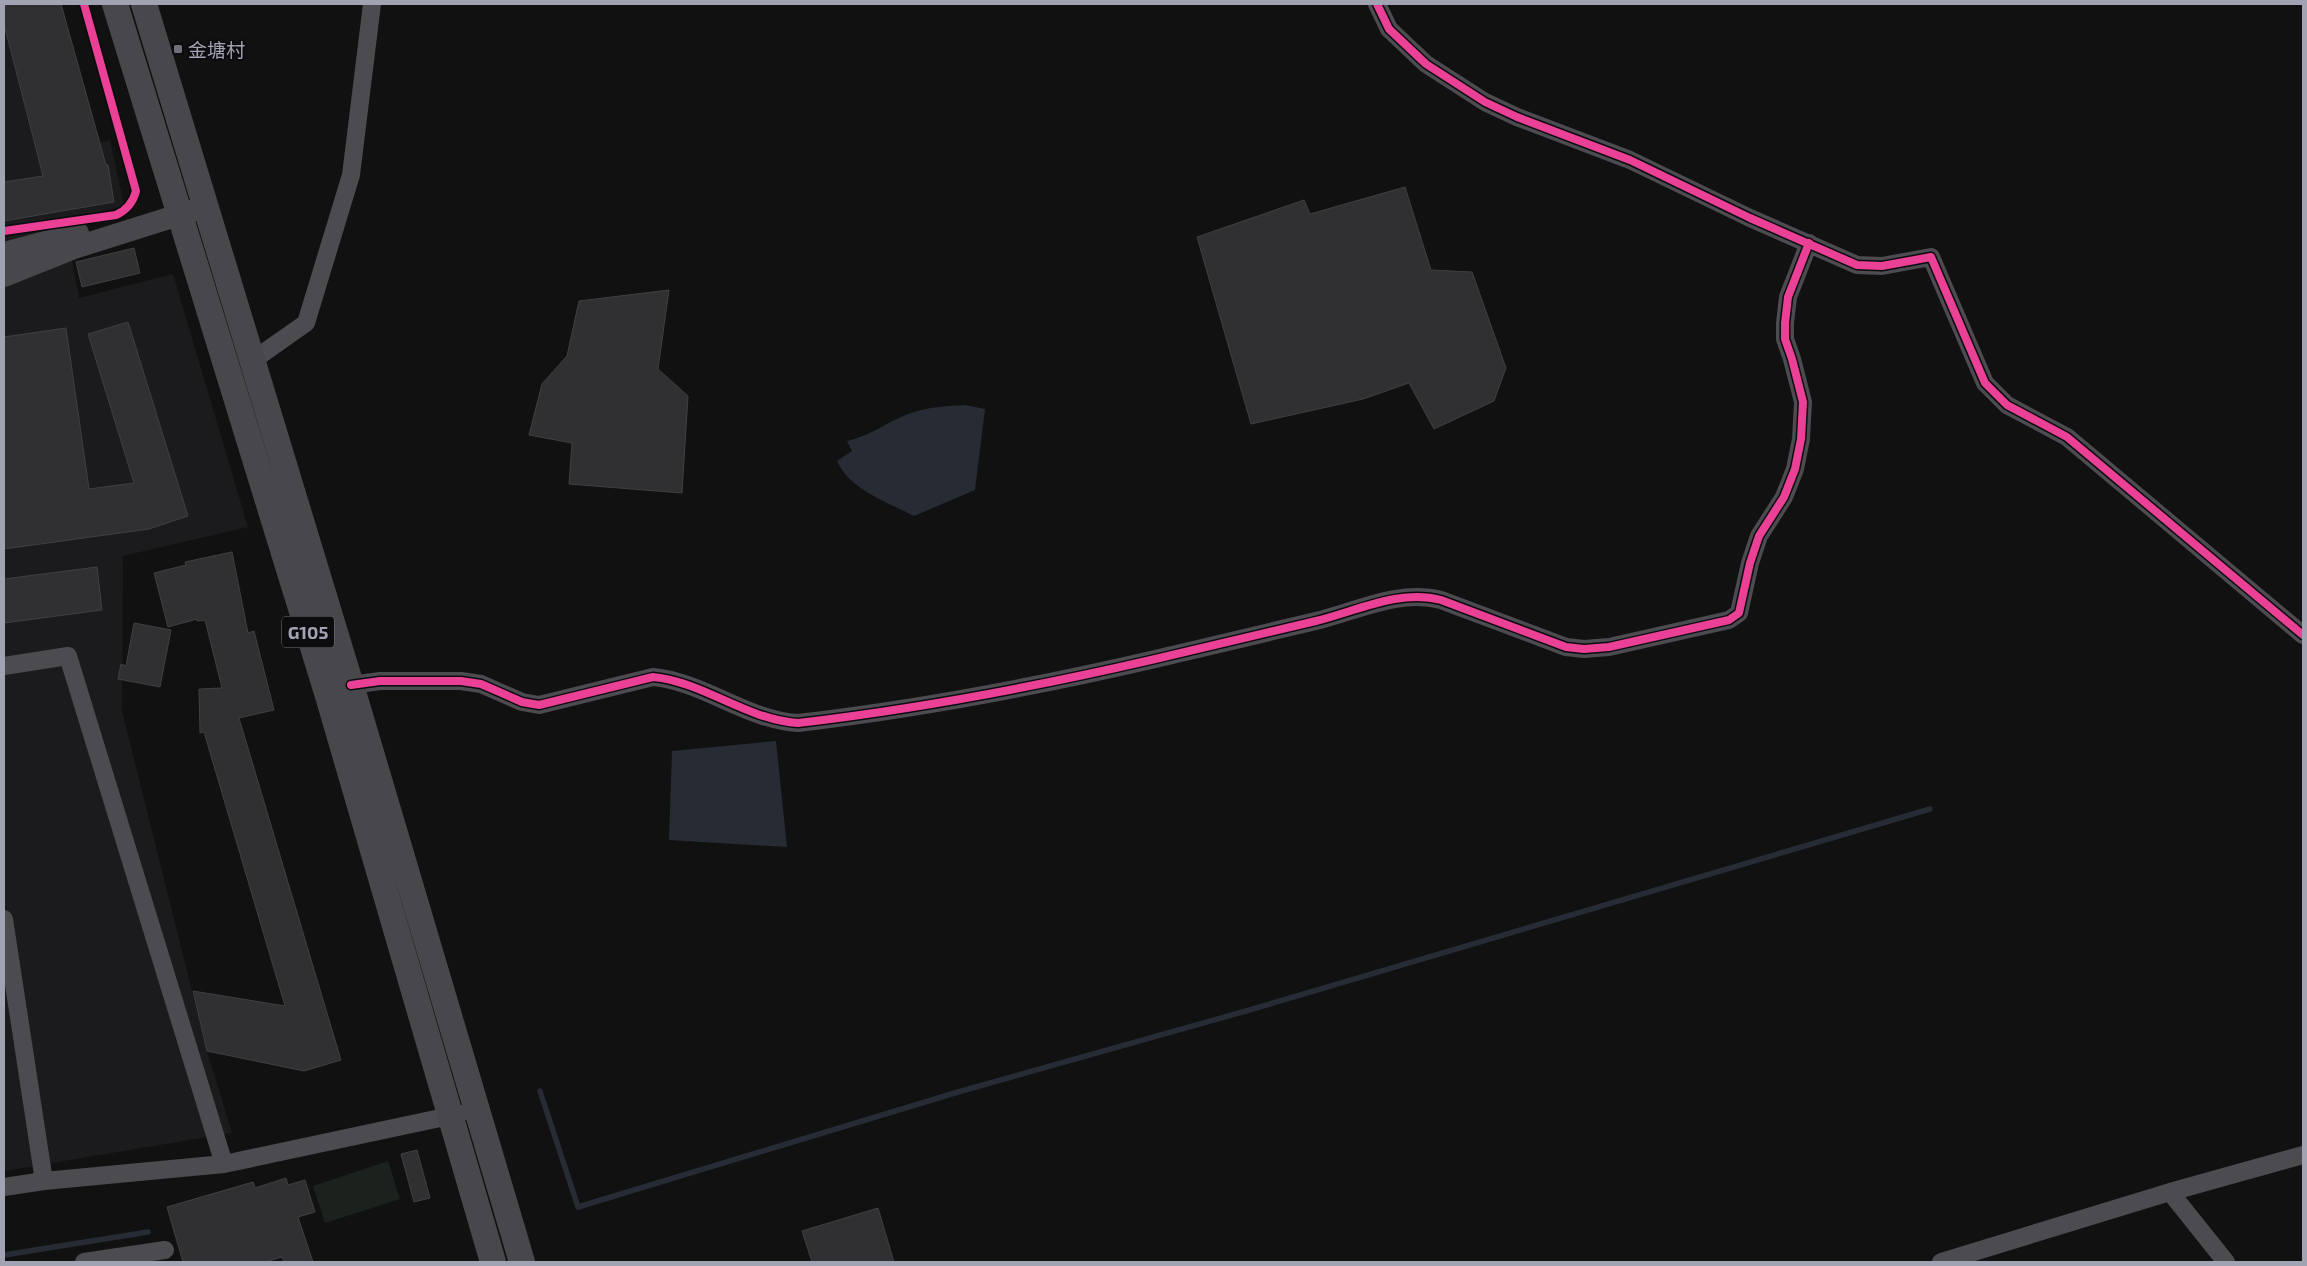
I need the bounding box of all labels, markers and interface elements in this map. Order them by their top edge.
place label: 金塘村 [188,38,245,61]
marker: 金塘村 [172,43,184,55]
road number: G105 [282,616,334,648]

